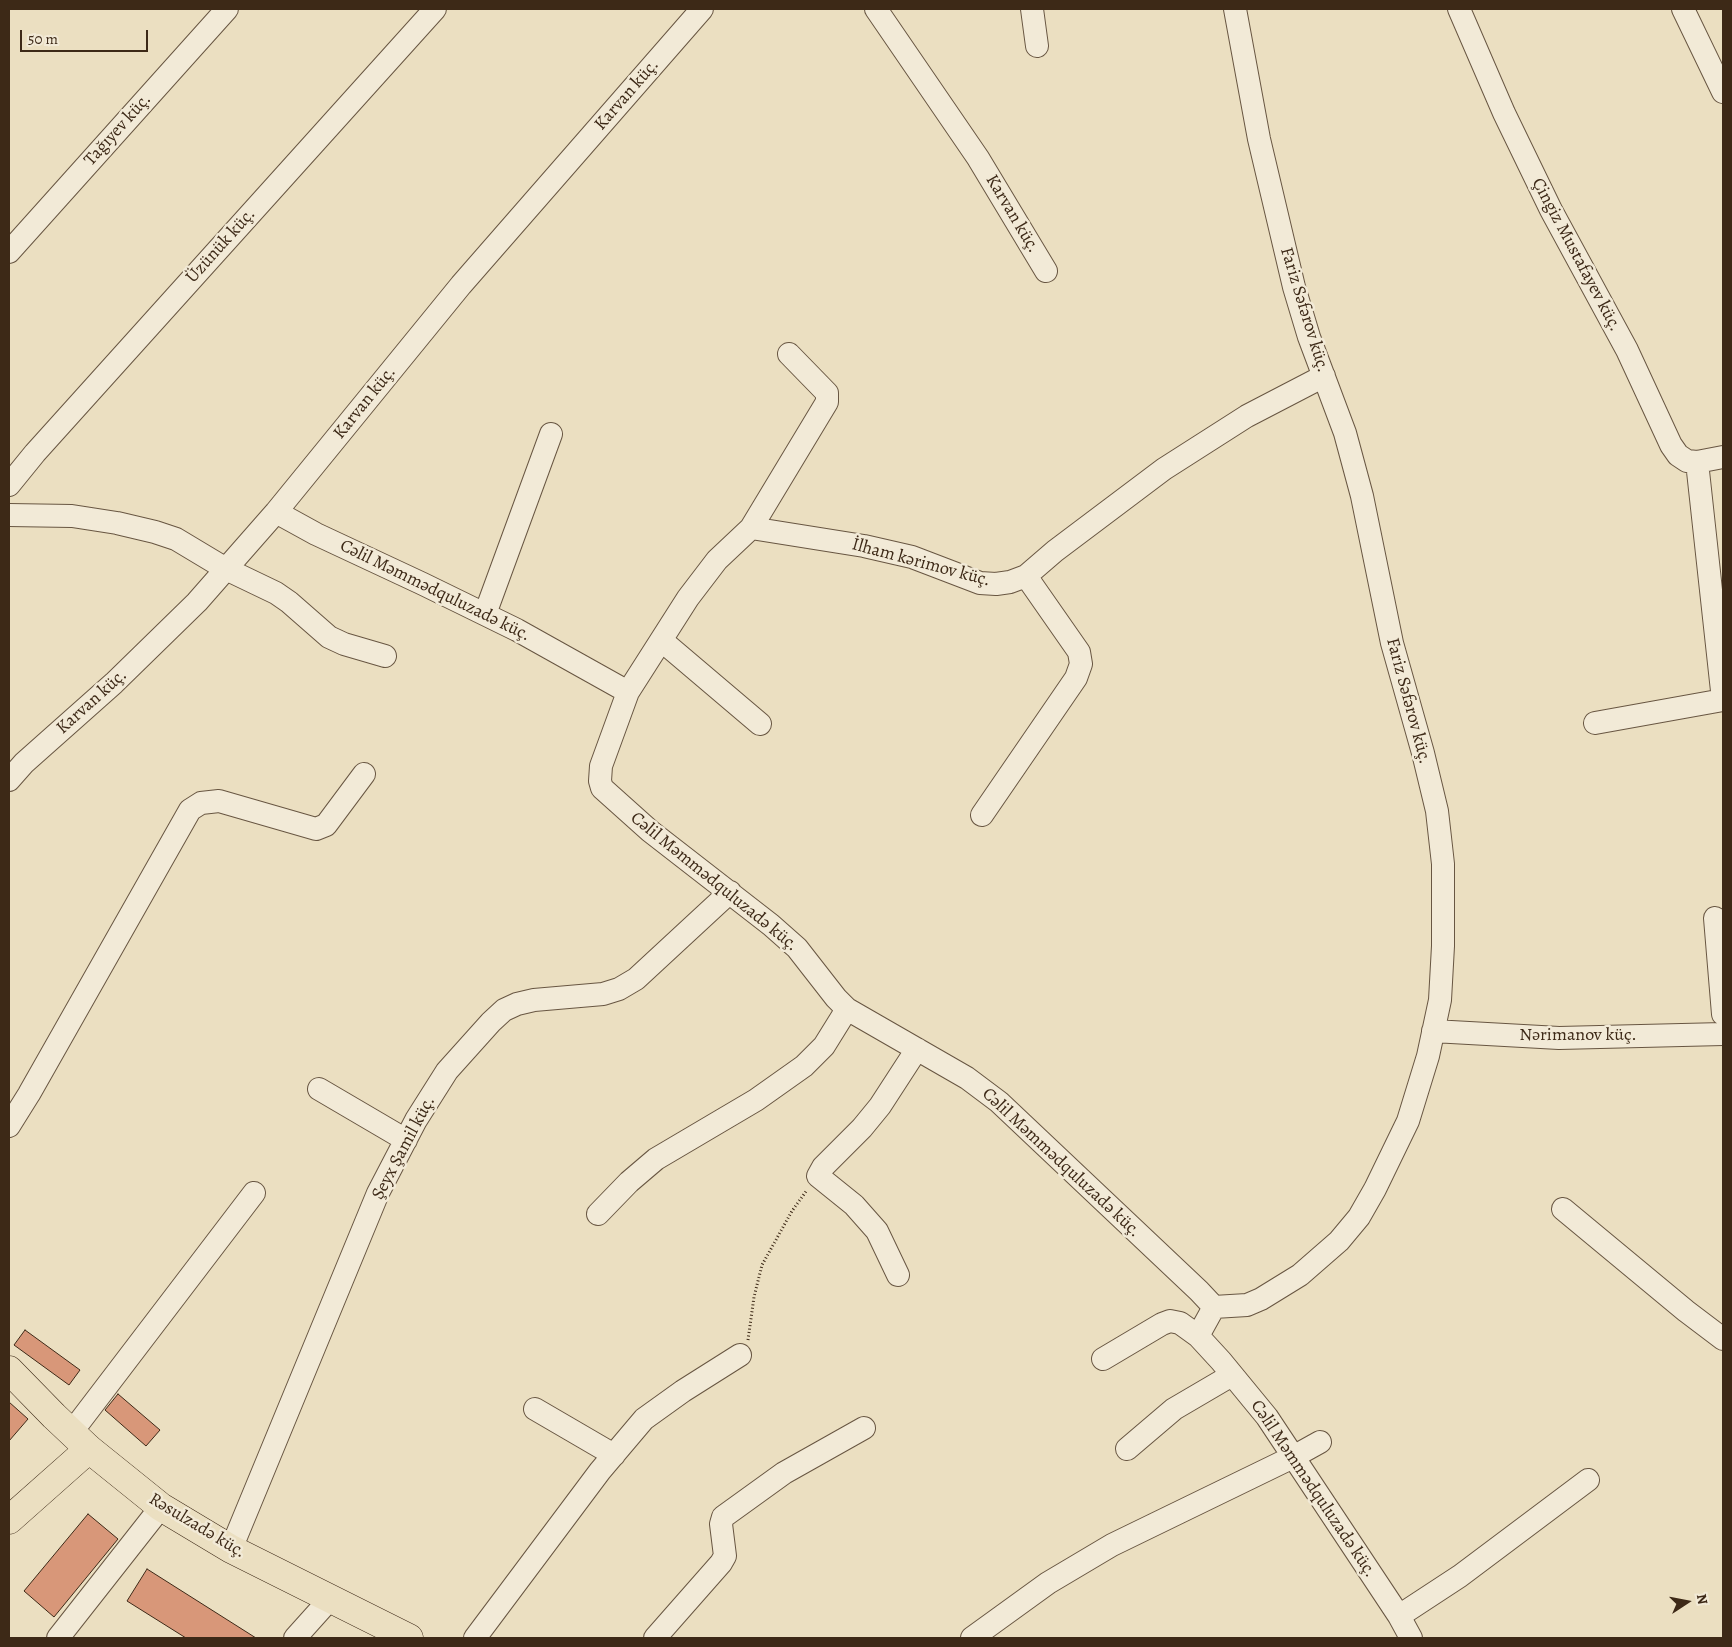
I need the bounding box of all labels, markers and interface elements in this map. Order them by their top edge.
scale bar [22,20,150,52]
text: 50 m [28,29,58,49]
street label: Karvan küç. [590,55,664,135]
street label: Tağıyev küç. [80,89,156,171]
street label: Karvan küç. [980,171,1044,257]
street label: Çingiz Mustafayev küç. [1526,175,1626,335]
street label: Üzünük küç. [182,204,260,288]
street label: Fariz Səfərov küç. [1275,245,1333,375]
street label: Karvan küç. [329,362,401,444]
street label: İlham kərimov küç. [849,534,993,592]
street label: Cəlil Məmmədquluzadə küç. [336,535,534,647]
street label: Fariz Səfərov küç. [1381,636,1435,766]
street label: Karvan küç. [52,665,132,739]
street label: Cəlil Məmmədquluzadə küç. [626,808,802,956]
street label: Nərimanov küç. [1519,1025,1637,1047]
street label: Cəlil Məmmədquluzadə küç. [977,1084,1145,1242]
street label: Şeyx Şamil küç. [368,1093,440,1203]
street label: Cəlil Məmmədquluzadə küç. [1245,1396,1381,1582]
street label: Rəsulzadə küç. [145,1489,249,1563]
north arrow [1662,1577,1712,1627]
text: N [1692,1592,1713,1606]

